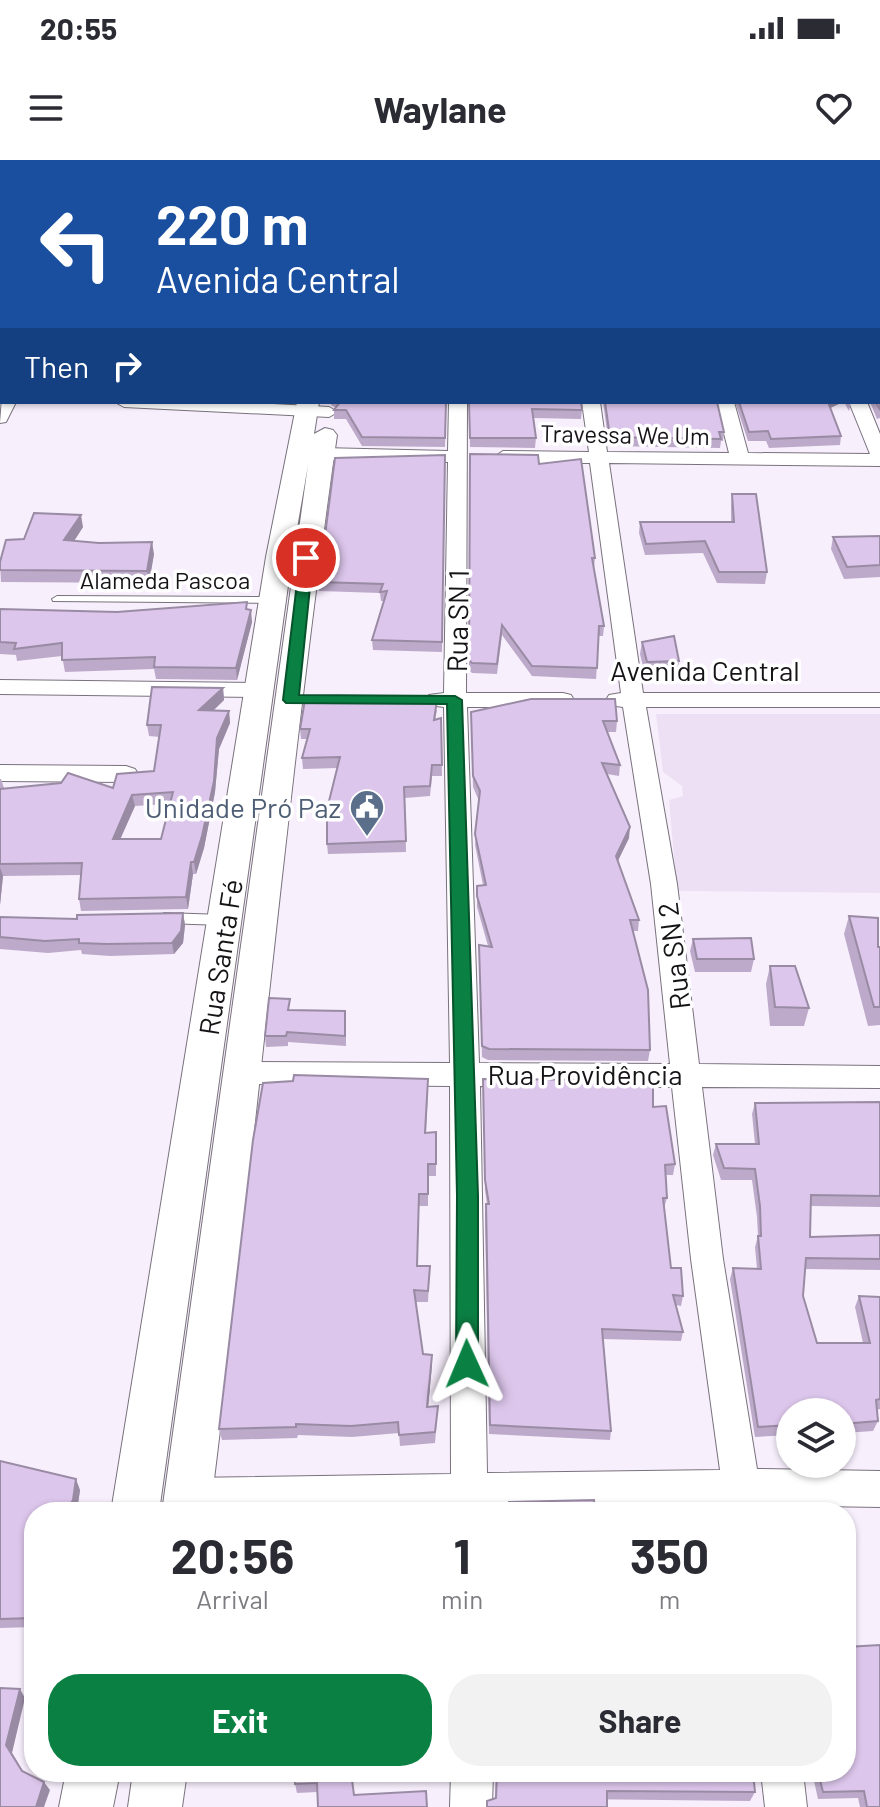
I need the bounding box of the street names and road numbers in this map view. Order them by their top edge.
street label: Travessa We Um [540,418,710,450]
street label: Alameda Pascoa [80,565,250,594]
street label: Rua SN 1 [439,569,475,673]
street label: Avenida Central [610,653,800,687]
street label: Rua Santa Fé [191,877,249,1037]
street label: Rua SN 2 [650,900,696,1012]
street label: Rua Providência [488,1057,682,1091]

